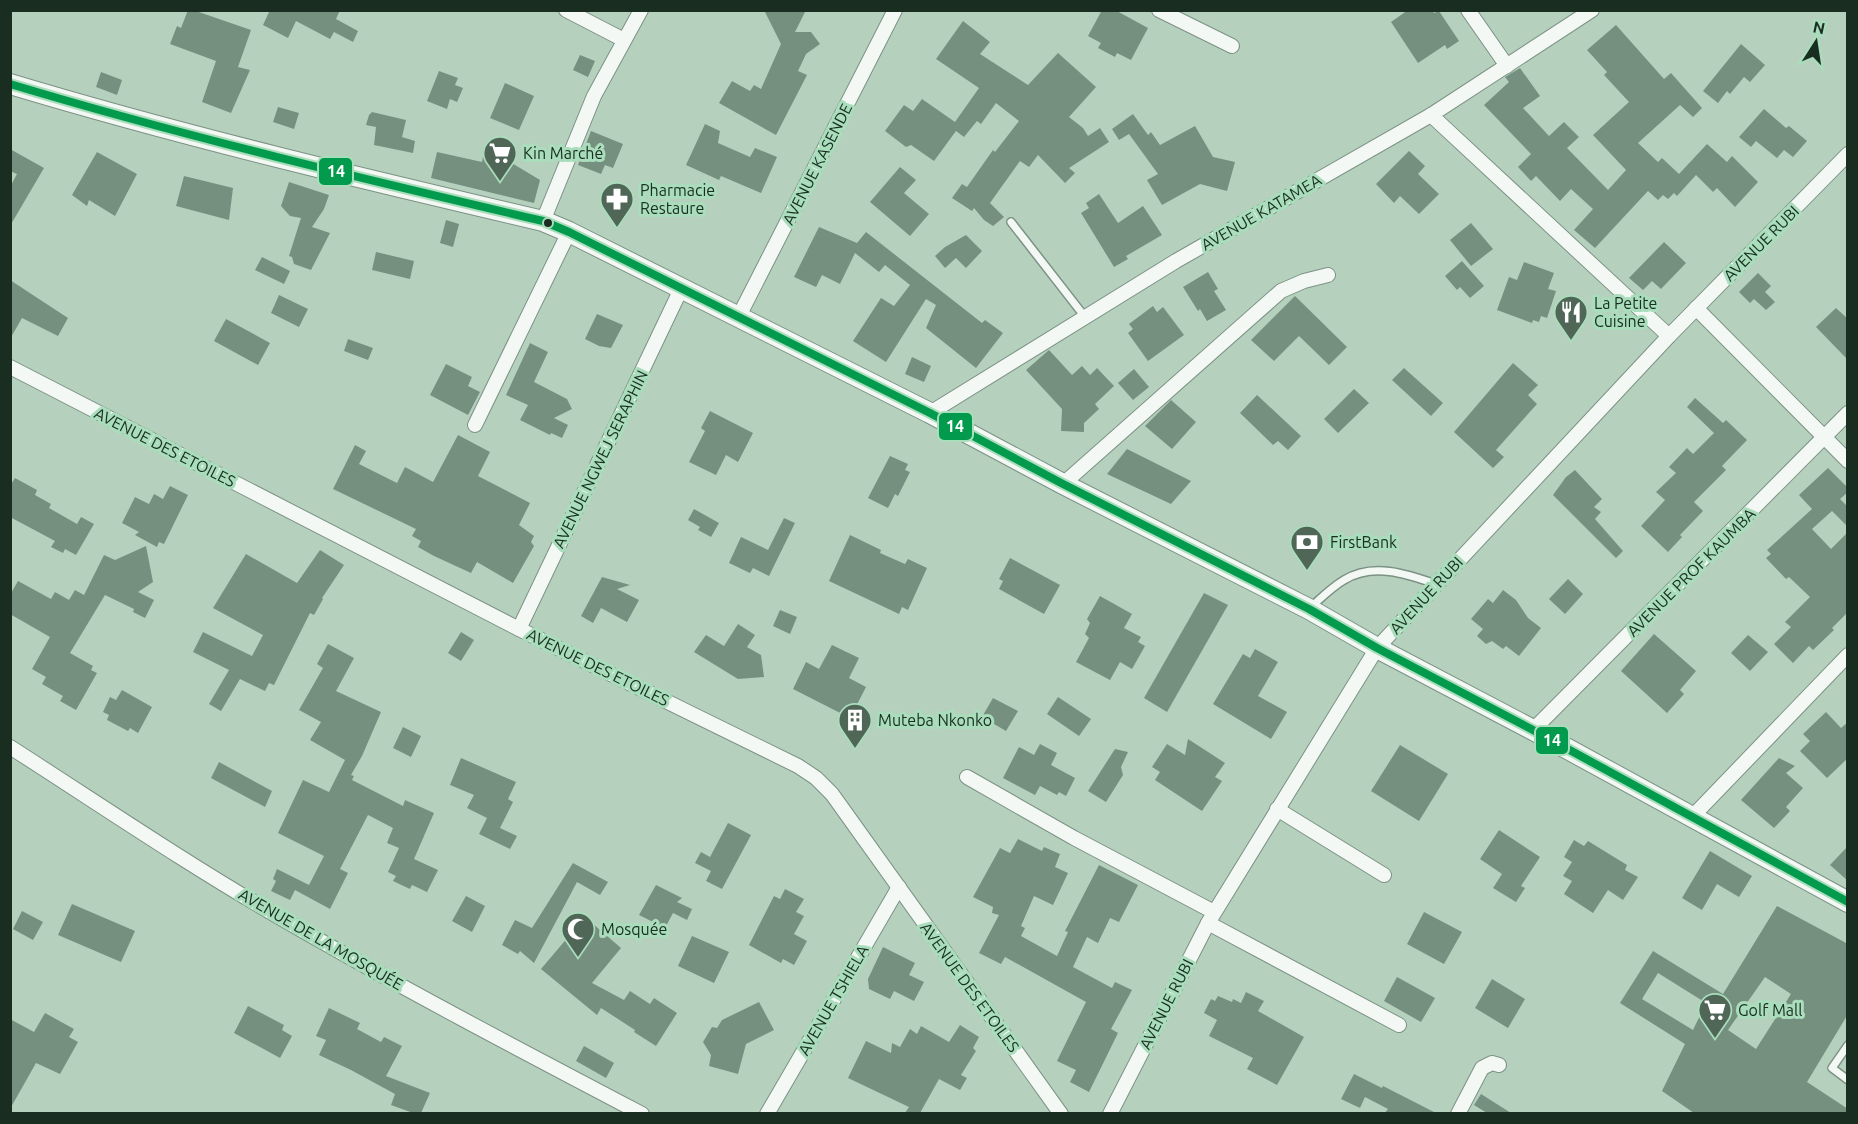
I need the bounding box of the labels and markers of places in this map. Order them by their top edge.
supermarket icon: Kin Marché [482,135,518,182]
place label: Kin Marché [523,144,603,162]
pharmacy icon: Pharmacie Restaure [599,181,635,228]
place label: Pharmacie Restaure [640,181,715,217]
unlabelled marker [542,217,554,229]
restaurant icon: La Petite Cuisine [1553,294,1589,341]
place label: La Petite Cuisine [1594,294,1657,330]
bank icon: FirstBank [1289,524,1325,571]
place label: FirstBank [1330,533,1397,551]
building icon: Muteba Nkonko [837,702,873,749]
place label: Muteba Nkonko [878,711,992,729]
mosque icon: Mosquée [560,911,596,958]
place label: Mosquée [601,920,667,938]
supermarket icon: Golf Mall [1697,992,1733,1039]
place label: Golf Mall [1738,1001,1802,1019]

